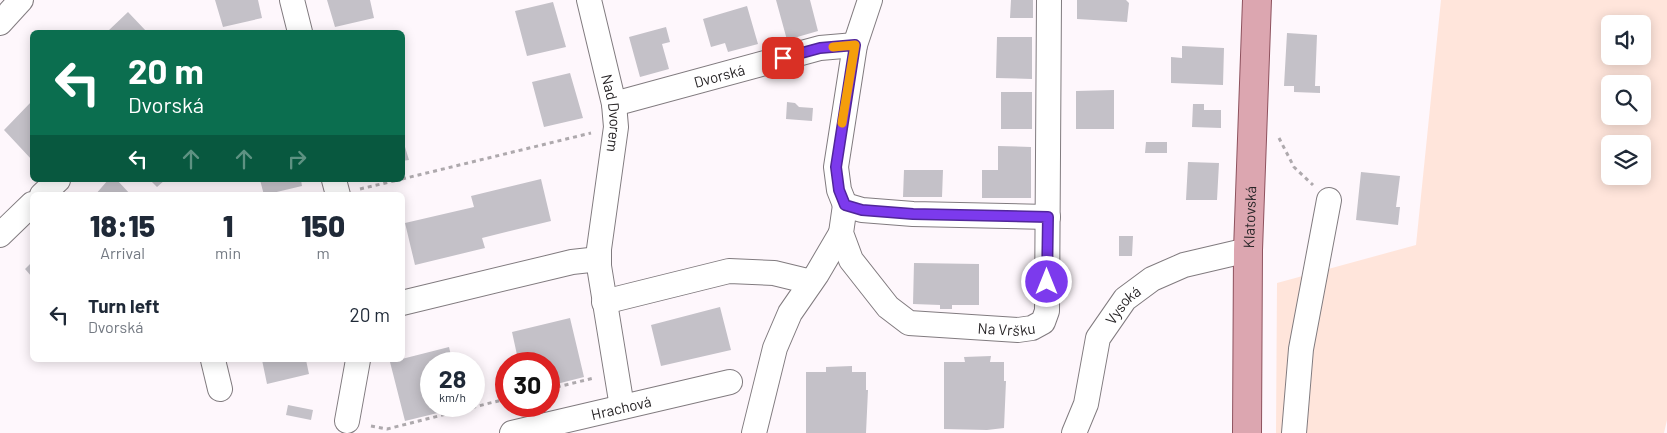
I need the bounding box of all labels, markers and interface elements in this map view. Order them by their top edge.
map controls [1601,15,1651,185]
button: sound [1601,15,1651,65]
pin [762,37,804,79]
icon: arrive [769,44,797,72]
text: 20 m [128,49,204,91]
icon: left [45,50,110,115]
street label: Dvorská [692,60,747,91]
street label: Nad Dvorem [598,72,625,153]
button: search [1601,75,1651,125]
text: Dvorská [128,91,204,117]
button: layers [1601,135,1651,185]
icon: left [124,145,152,173]
icon: ahead [177,145,205,173]
icon: ahead [230,145,258,173]
icon: right [283,145,311,173]
street label: Klatovská [1239,186,1259,248]
text: 18:15 [90,207,155,243]
text: 1 [223,207,233,243]
text: 150 [301,207,345,243]
text: Arrival [100,243,145,262]
text: min [215,243,241,262]
text: m [316,243,330,262]
position arrow [1020,255,1072,307]
street label: Vysoká [1101,282,1144,328]
text: Turn left [88,294,159,317]
icon: left [45,301,73,329]
text: 20 m [350,303,390,326]
text: Dvorská [88,317,143,336]
street label: Na Vršku [977,318,1036,339]
speed limit sign: 30 [495,352,560,417]
text: 28 [439,363,466,393]
text: km/h [439,390,466,404]
street label: Hrachová [589,392,653,423]

